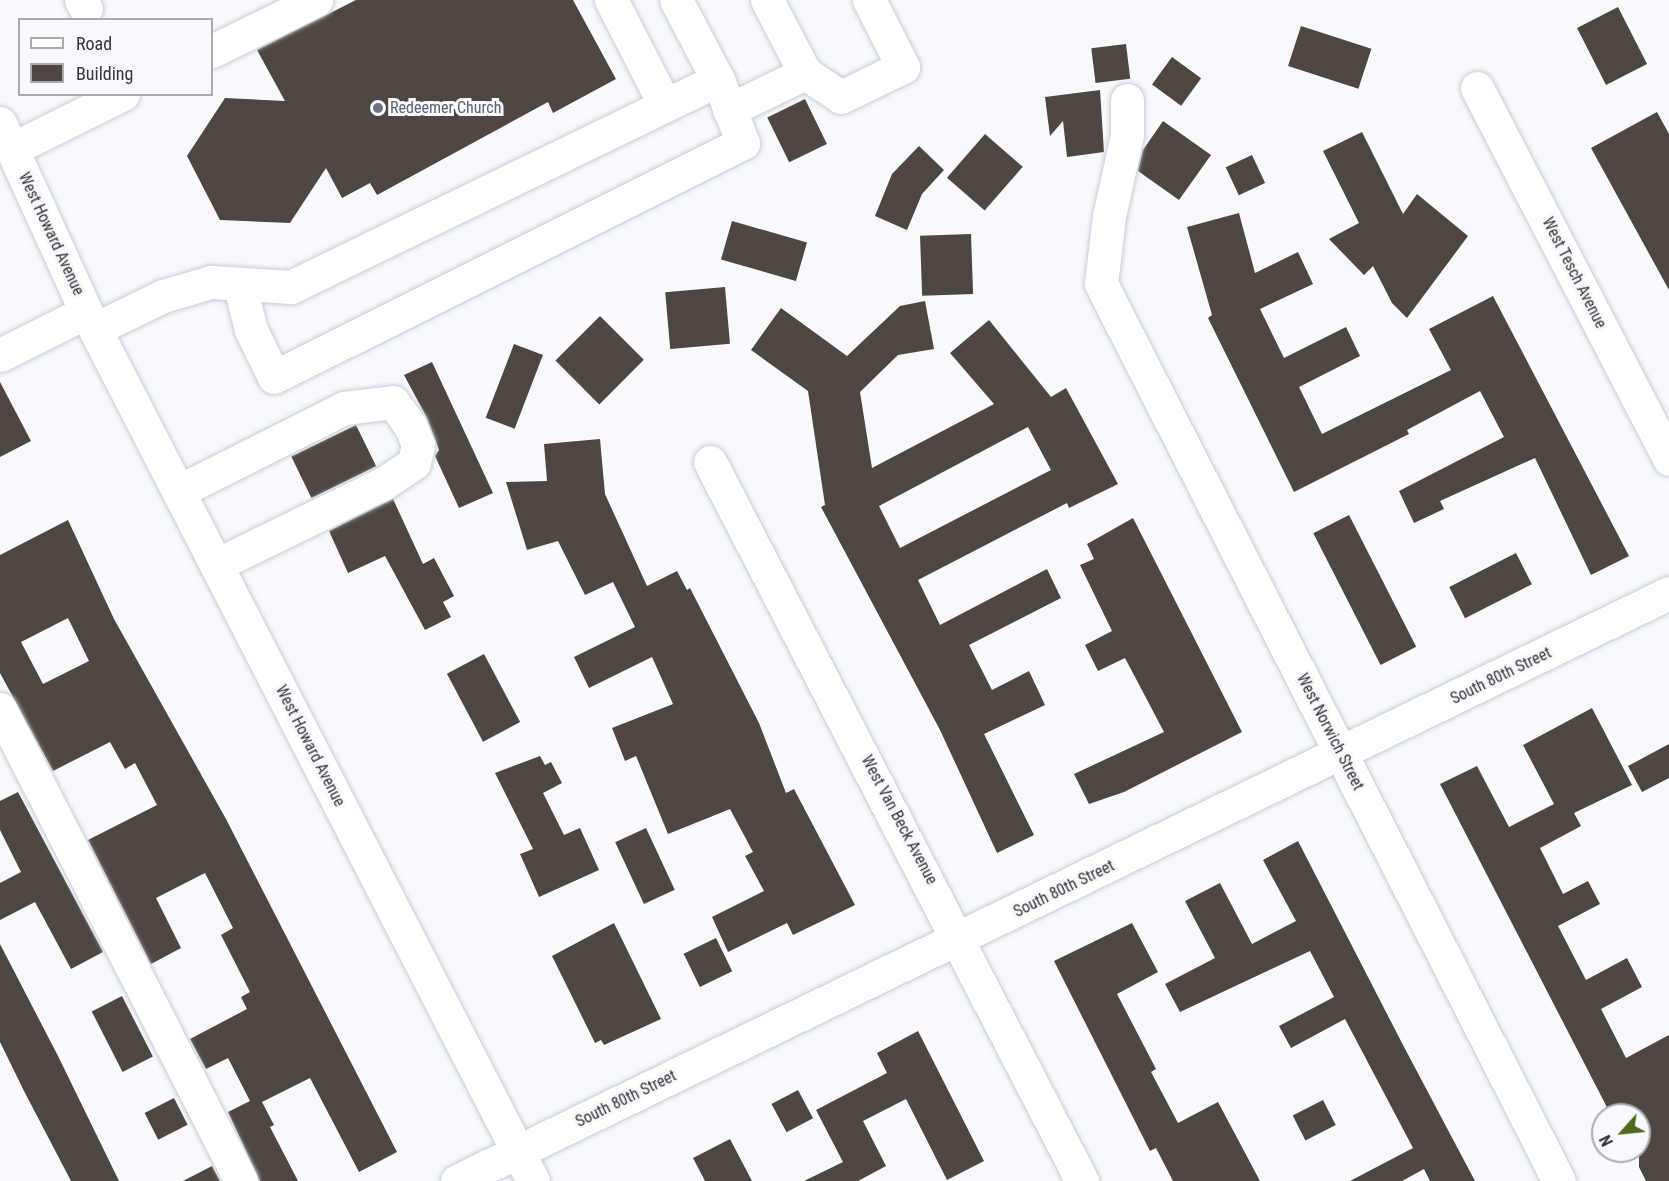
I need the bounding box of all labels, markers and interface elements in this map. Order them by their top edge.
legend [18,18,213,96]
text: Road [76,33,112,54]
text: Building [76,63,133,84]
place label: Redeemer Church [390,98,501,118]
marker: Redeemer Church [371,101,385,115]
street label: West Howard Avenue [14,169,88,299]
street label: West Tesch Avenue [1538,214,1610,332]
street label: South 80th Street [1448,643,1554,709]
street label: West Norwich Street [1292,670,1368,794]
street label: West Howard Avenue [271,682,349,810]
street label: West Van Beck Avenue [857,752,941,888]
street label: South 80th Street [1011,856,1117,922]
street label: South 80th Street [573,1066,679,1132]
north arrow [1591,1103,1651,1163]
text: N [1596,1132,1617,1149]

